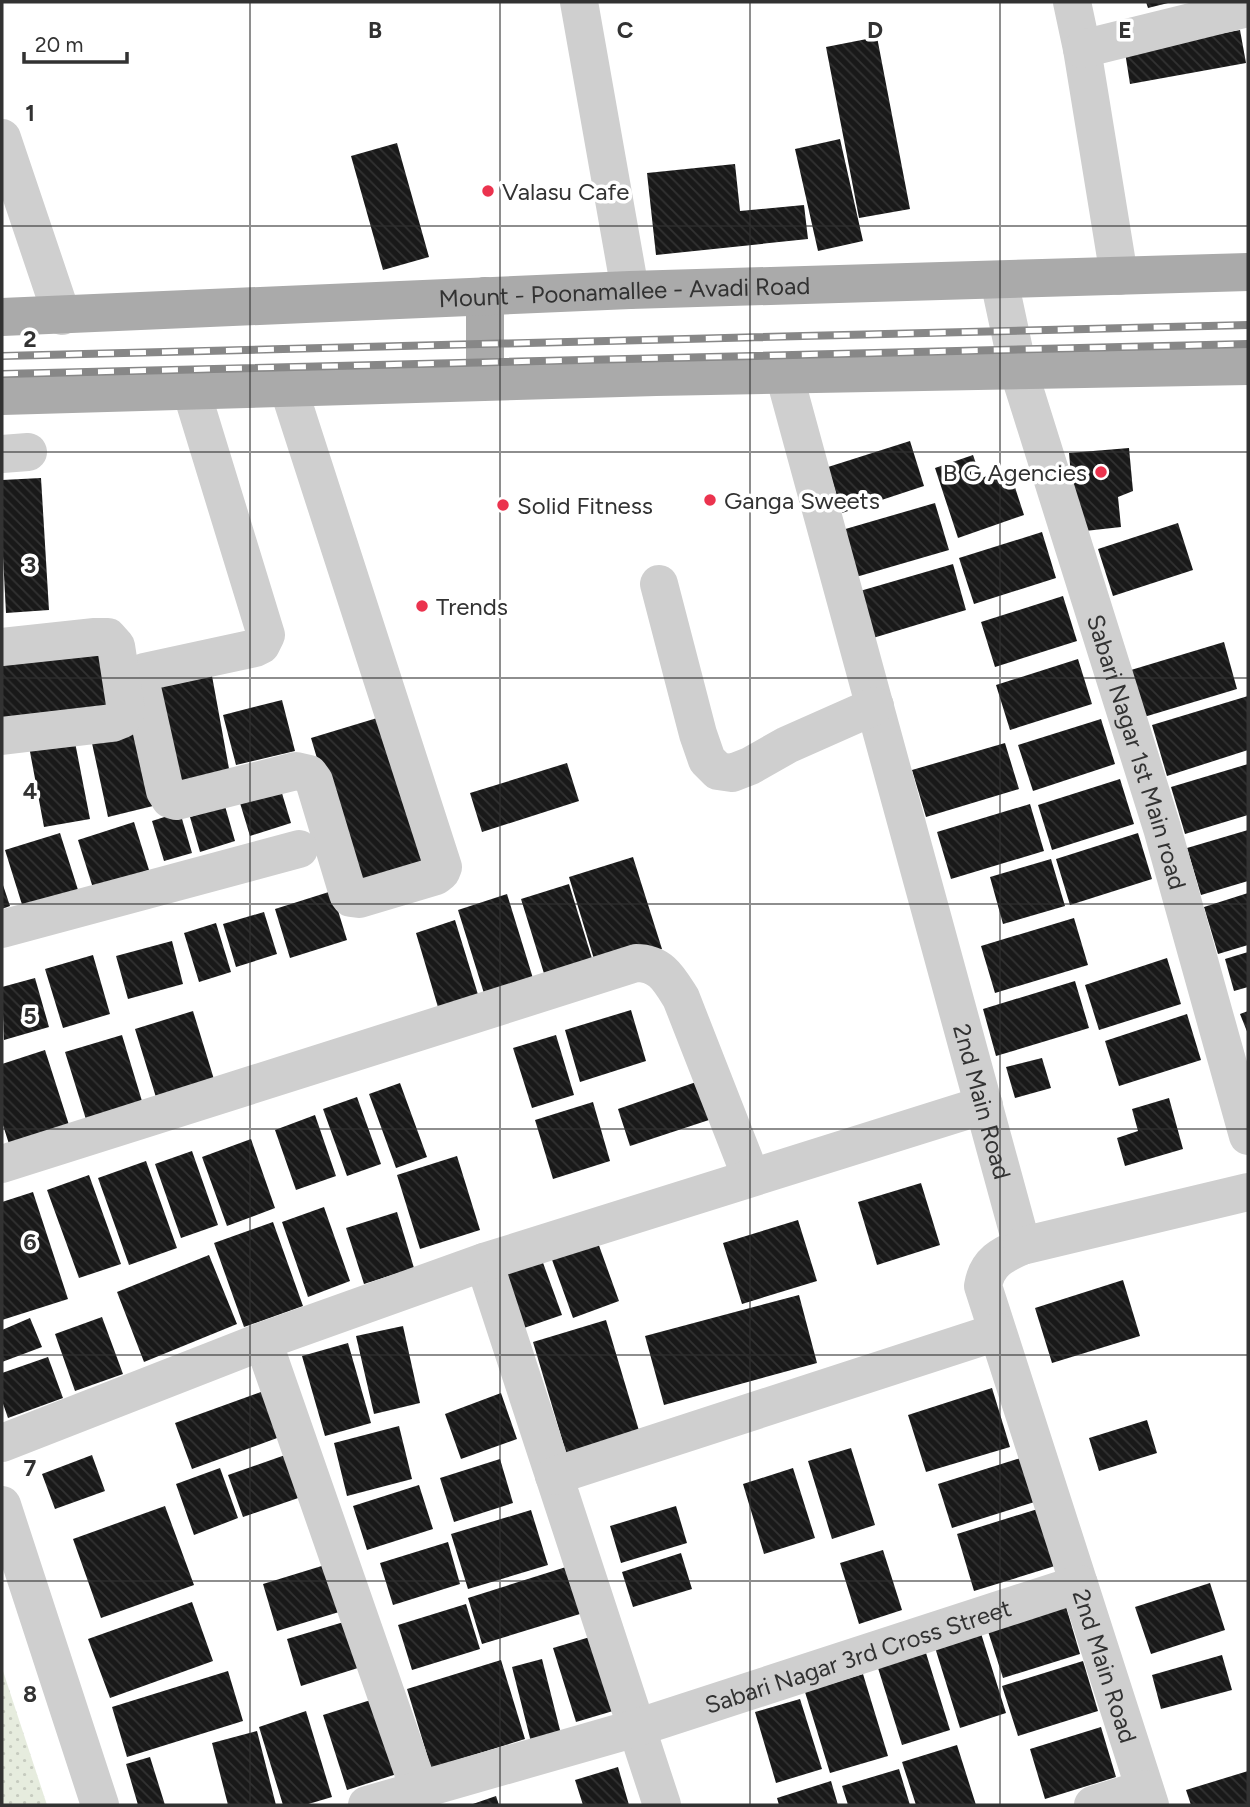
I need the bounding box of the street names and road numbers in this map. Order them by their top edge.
street label: Mount - Poonamallee - Avadi Road [438,270,811,313]
street label: Sabari Nagar 1st Main road [1081,611,1193,893]
street label: 2nd Main Road [948,1021,1018,1182]
street label: 2nd Main Road [1067,1586,1144,1746]
street label: Sabari Nagar 3rd Cross Street [701,1593,1015,1719]

